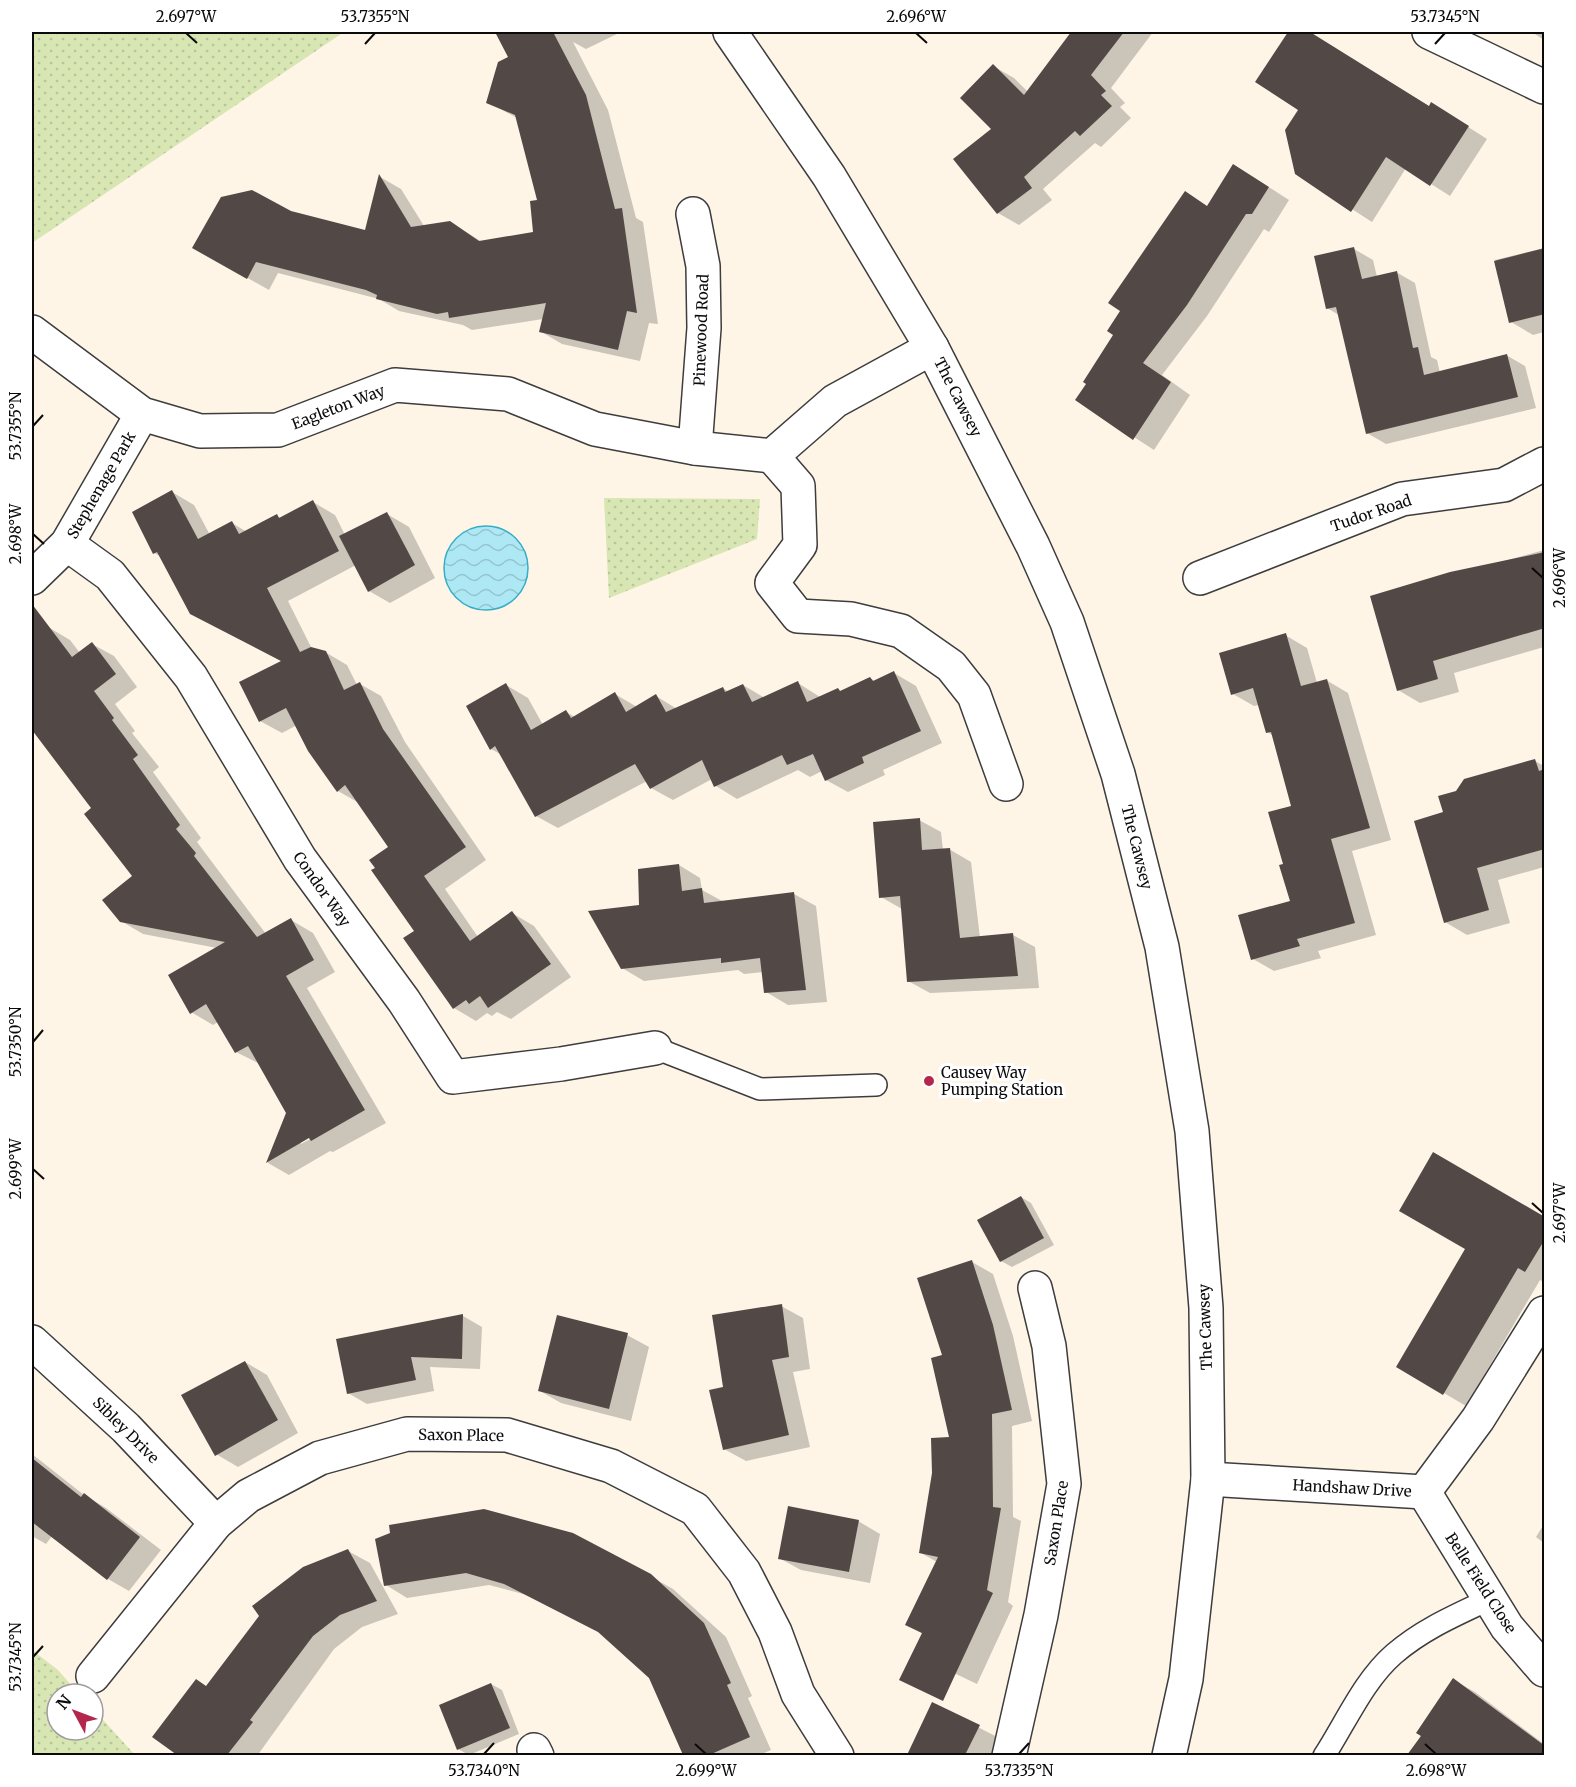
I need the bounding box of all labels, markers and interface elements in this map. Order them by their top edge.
text: 2.697°W [156,7,217,26]
text: 53.7355°N [341,7,410,26]
text: 2.696°W [886,7,947,26]
text: 53.7345°N [1410,7,1480,26]
street label: Pinewood Road [690,274,712,386]
street label: The Cawsey [930,354,986,440]
street label: Eagleton Way [289,380,387,433]
text: 53.7355°N [6,391,25,460]
street label: Stephenage Park [63,428,140,542]
street label: Tudor Road [1328,490,1414,536]
text: 2.698°W [6,503,25,564]
text: 2.696°W [1550,547,1569,608]
street label: The Cawsey [1117,803,1157,891]
street label: Condor Way [289,848,355,930]
text: 53.7350°N [6,1006,25,1077]
place label: Causey Way Pumping Station [941,1063,1063,1099]
marker: Causey Way Pumping Station [922,1074,936,1088]
text: 2.699°W [6,1138,25,1199]
text: 2.697°W [1550,1182,1569,1243]
street label: The Cawsey [1194,1283,1216,1370]
street label: Sibley Drive [89,1393,163,1467]
street label: Saxon Place [418,1425,504,1445]
street label: Handshaw Drive [1292,1475,1412,1501]
street label: Saxon Place [1040,1479,1072,1567]
street label: Belle Field Close [1441,1529,1521,1637]
text: 53.7345°N [6,1622,25,1692]
north arrow [45,1682,105,1742]
text: N [52,1691,76,1713]
text: 53.7340°N [448,1761,520,1780]
text: 2.699°W [676,1761,737,1780]
text: 53.7335°N [985,1761,1054,1780]
text: 2.698°W [1406,1761,1467,1780]

